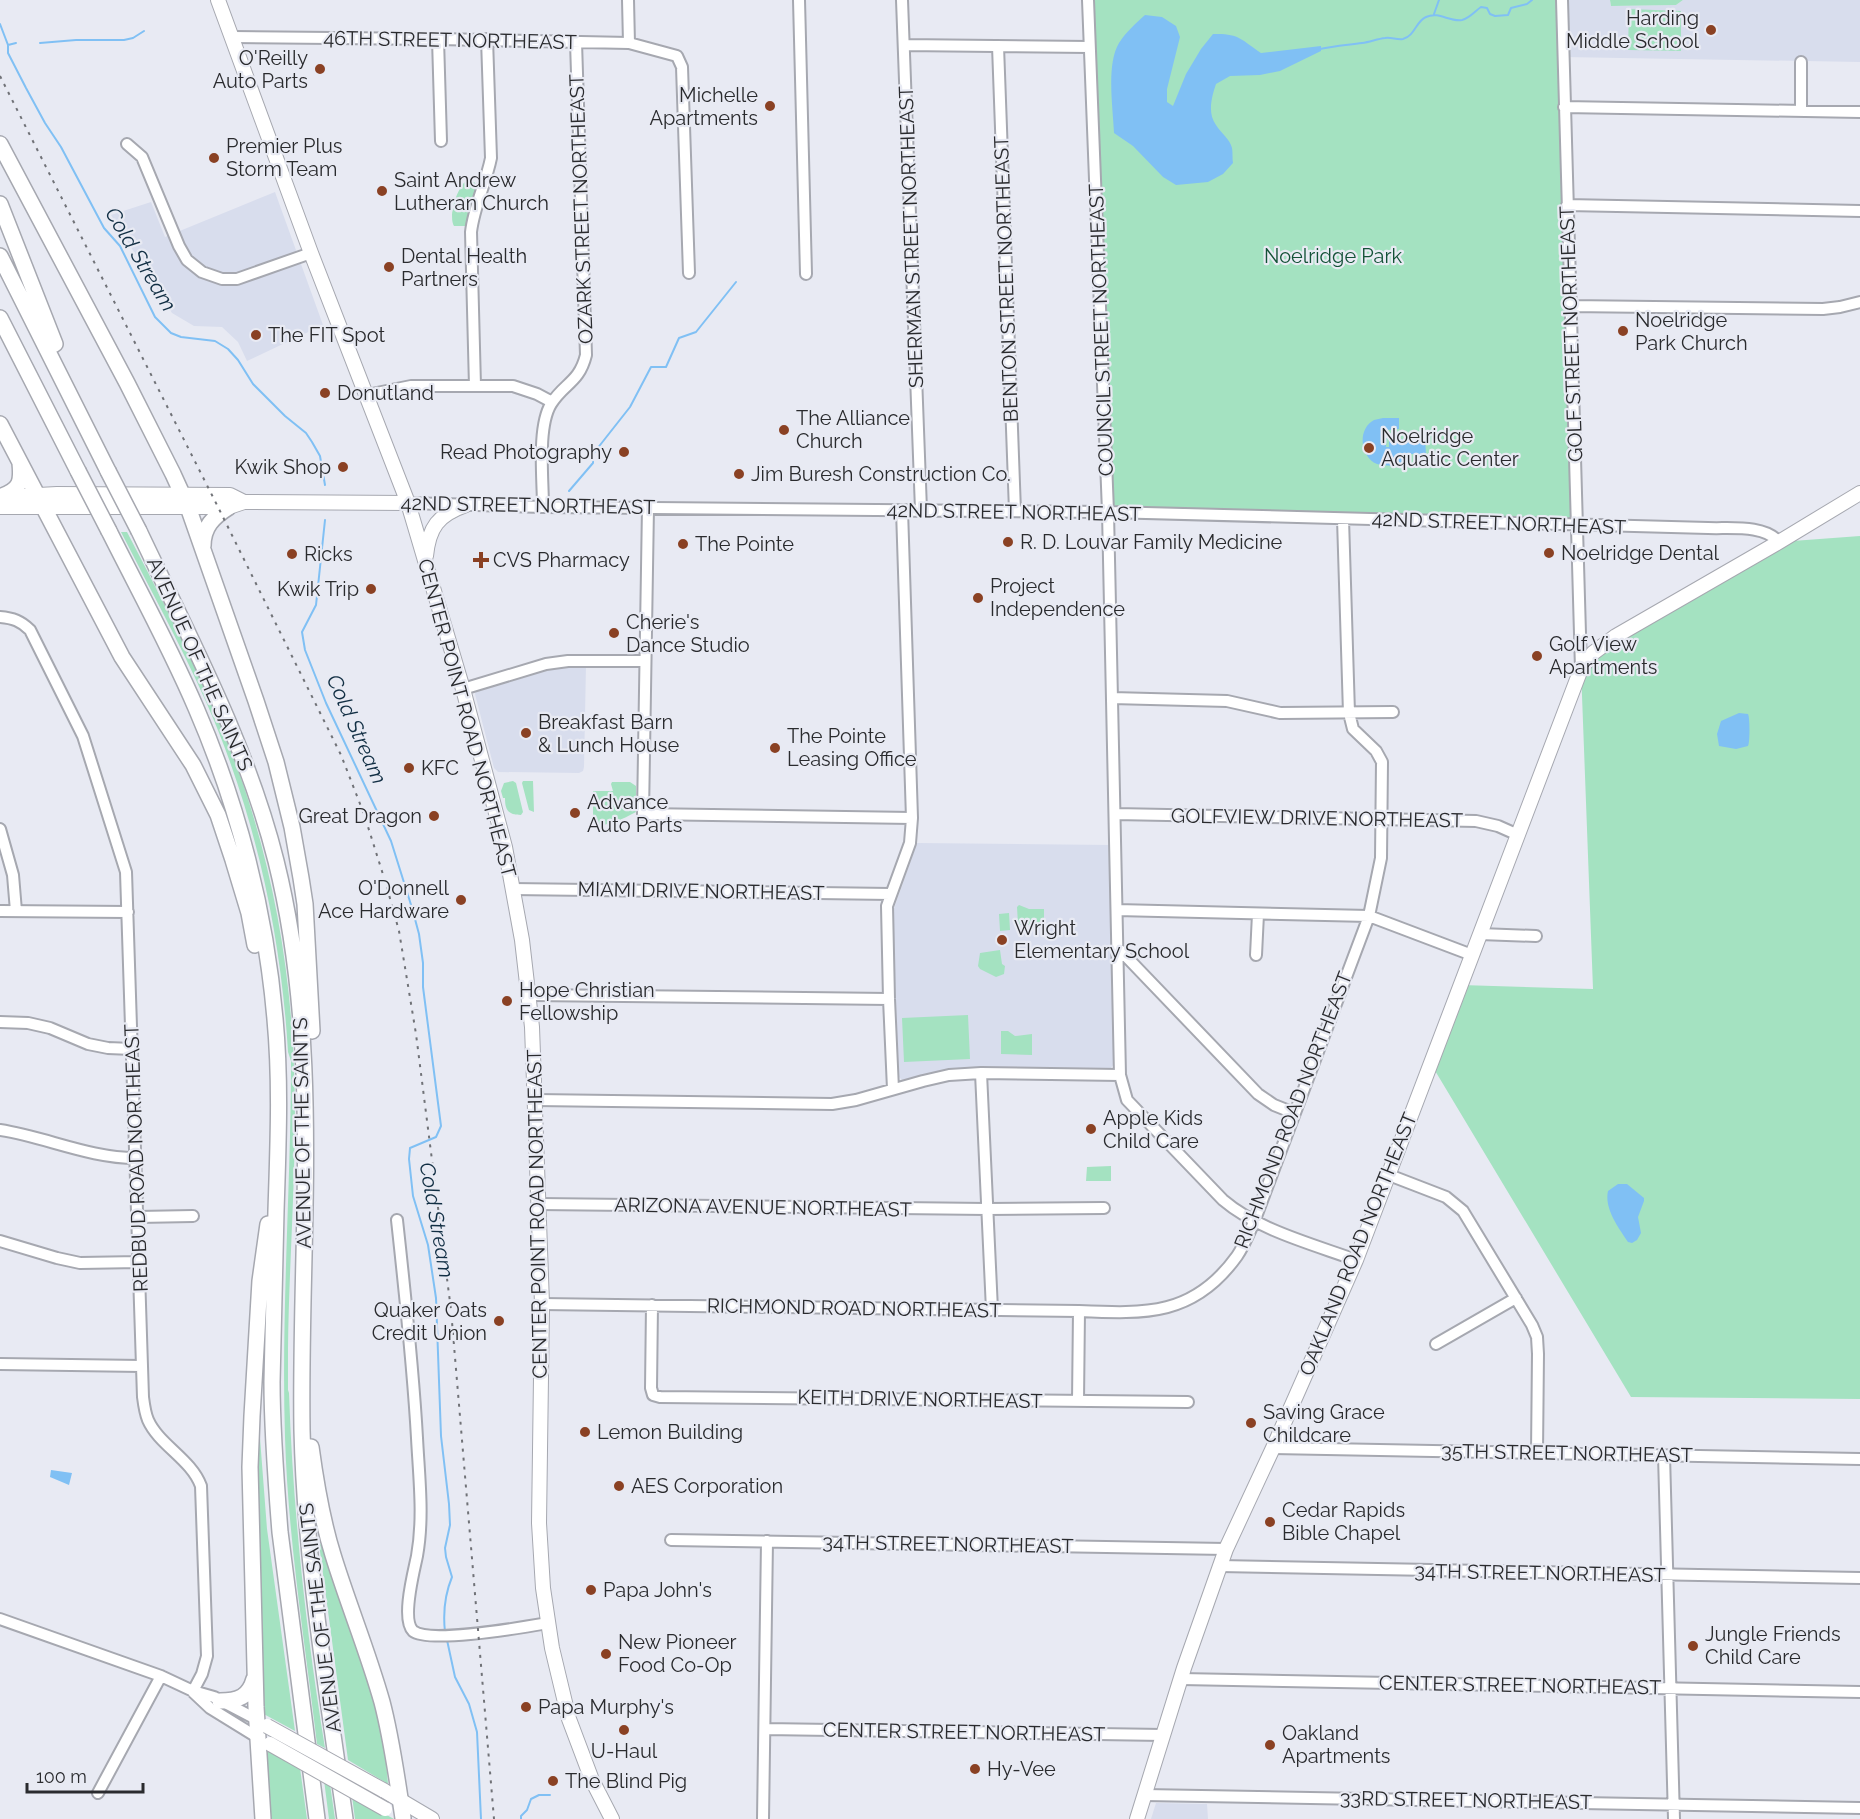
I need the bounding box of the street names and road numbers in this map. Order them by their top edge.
street label: 46TH STREET NORTHEAST [323,26,577,54]
street label: OZARK STREET NORTHEAST [564,74,598,344]
street label: SHERMAN STREET NORTHEAST [894,86,928,388]
street label: BENTON STREET NORTHEAST [989,135,1023,423]
street label: COUNCIL STREET NORTHEAST [1084,183,1118,477]
street label: GOLF STREET NORTHEAST [1555,206,1587,462]
street label: 42ND STREET NORTHEAST [400,491,656,519]
street label: 42ND STREET NORTHEAST [886,498,1142,526]
street label: 42ND STREET NORTHEAST [1371,507,1627,539]
street label: AVENUE OF THE SAINTS [142,554,258,774]
street label: CENTER POINT ROAD NORTHEAST [413,556,521,880]
street label: GOLFVIEW DRIVE NORTHEAST [1171,803,1463,833]
street label: MIAMI DRIVE NORTHEAST [577,877,825,905]
street label: RICHMOND ROAD NORTHEAST [1229,968,1357,1252]
street label: AVENUE OF THE SAINTS [288,1017,316,1249]
street label: REDBUD ROAD NORTHEAST [119,1024,153,1292]
street label: CENTER POINT ROAD NORTHEAST [522,1049,552,1379]
street label: OAKLAND ROAD NORTHEAST [1294,1109,1422,1379]
street label: ARIZONA AVENUE NORTHEAST [614,1192,912,1222]
street label: RICHMOND ROAD NORTHEAST [707,1293,1001,1323]
street label: KEITH DRIVE NORTHEAST [797,1385,1043,1413]
street label: 35TH STREET NORTHEAST [1441,1439,1693,1467]
street label: AVENUE OF THE SAINTS [294,1502,346,1734]
street label: 34TH STREET NORTHEAST [822,1530,1074,1558]
street label: 34TH STREET NORTHEAST [1414,1559,1666,1587]
street label: CENTER STREET NORTHEAST [1379,1671,1661,1699]
street label: CENTER STREET NORTHEAST [823,1718,1105,1746]
street label: 33RD STREET NORTHEAST [1340,1786,1592,1814]

